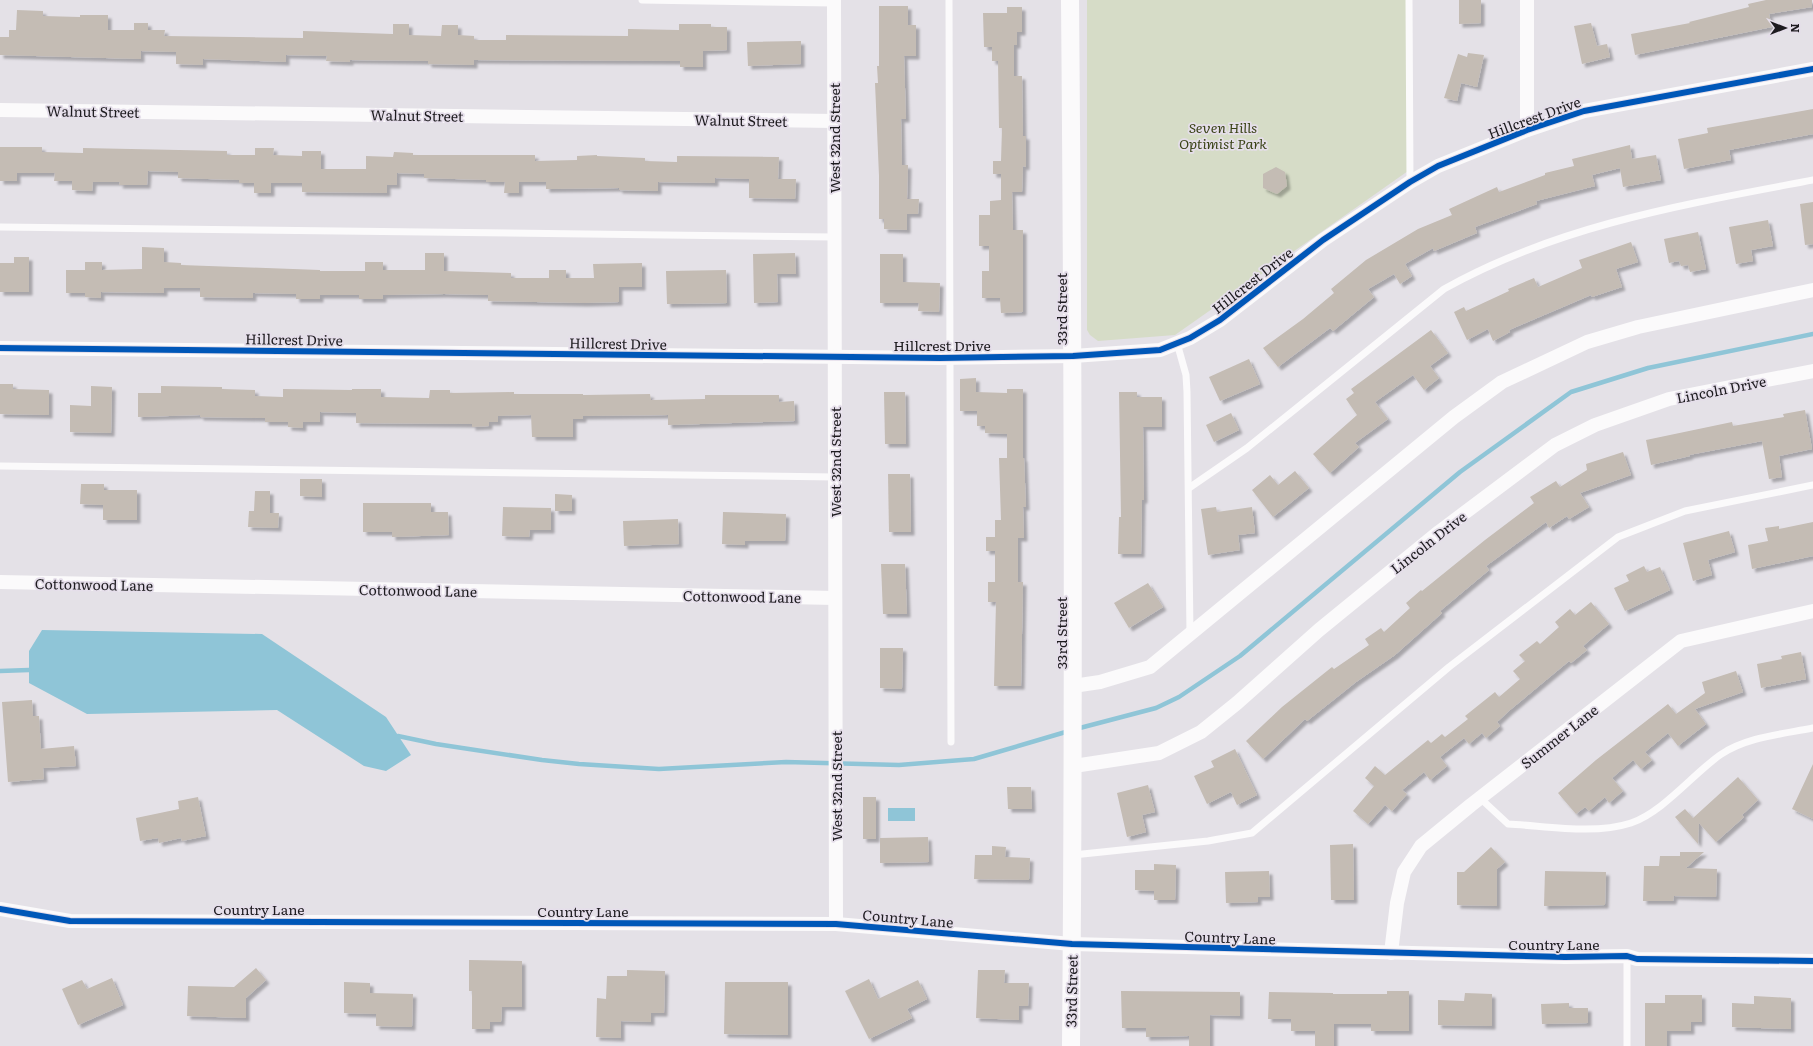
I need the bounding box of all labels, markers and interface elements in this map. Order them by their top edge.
north arrow [1765,8,1805,48]
text: N [1788,23,1804,33]
street label: West 32nd Street [824,82,844,193]
street label: Hillcrest Drive [1485,91,1583,143]
street label: Walnut Street [46,100,140,122]
street label: Walnut Street [370,104,464,126]
street label: Walnut Street [694,109,788,131]
park label: Seven Hills Optimist Park [1179,117,1267,153]
street label: Hillcrest Drive [1207,242,1297,318]
street label: 33rd Street [1051,272,1071,345]
street label: Hillcrest Drive [245,328,343,350]
street label: Hillcrest Drive [569,332,667,354]
street label: Hillcrest Drive [893,335,991,355]
street label: Lincoln Drive [1674,370,1768,408]
street label: West 32nd Street [825,406,845,517]
street label: Lincoln Drive [1386,506,1470,578]
street label: Cottonwood Lane [35,573,153,595]
street label: Cottonwood Lane [359,579,477,601]
street label: Cottonwood Lane [683,585,801,607]
street label: 33rd Street [1051,596,1071,669]
street label: Summer Lane [1516,699,1602,773]
street label: West 32nd Street [826,730,846,841]
street label: Country Lane [213,899,305,919]
street label: Country Lane [537,901,629,921]
street label: Country Lane [862,904,954,932]
street label: Country Lane [1184,925,1276,949]
street label: Country Lane [1508,934,1600,954]
street label: 33rd Street [1060,954,1082,1028]

